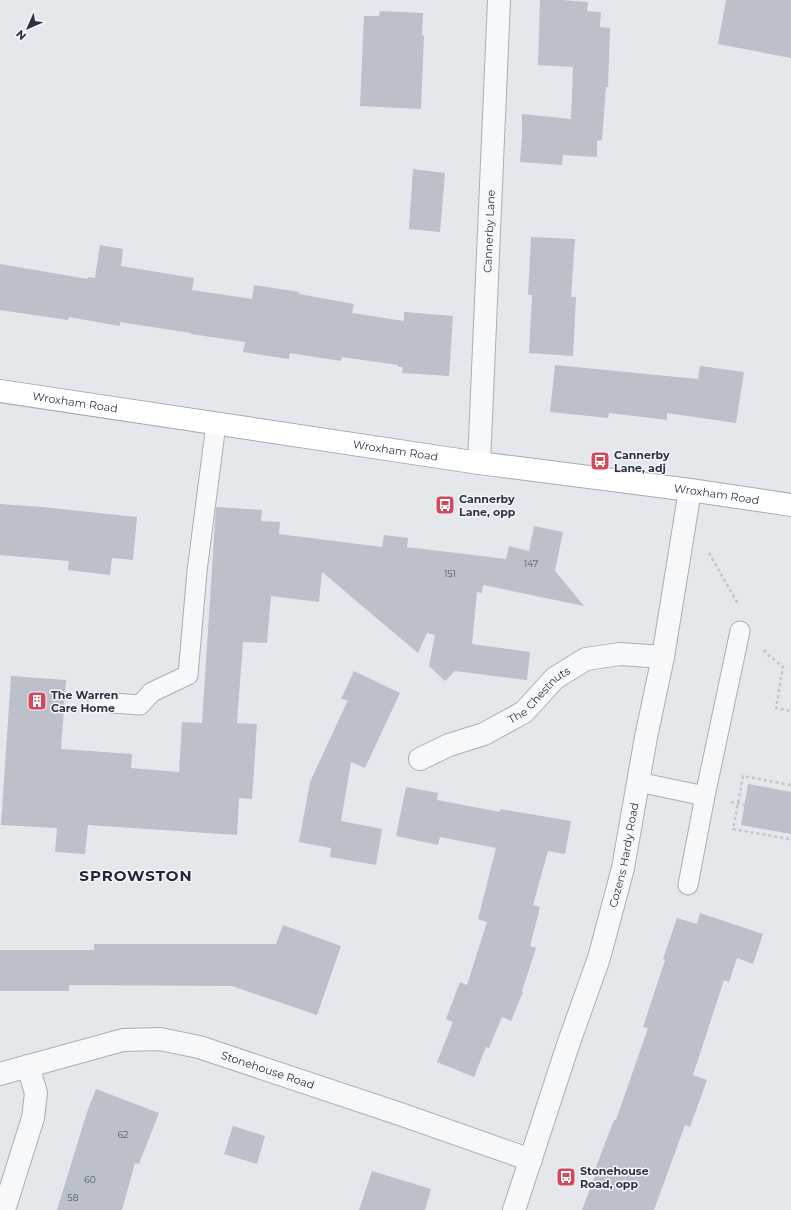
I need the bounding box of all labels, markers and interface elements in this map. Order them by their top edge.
north arrow [8,8,48,48]
text: N [13,27,29,43]
street label: Cannerby Lane [480,189,498,273]
street label: Wroxham Road [32,389,119,416]
street label: Wroxham Road [352,437,439,464]
place label: Cannerby Lane, adj [614,448,670,475]
bus stop icon: Cannerby Lane, adj [589,450,611,472]
street label: Wroxham Road [673,481,760,507]
place label: Cannerby Lane, opp [459,492,516,519]
bus stop icon: Cannerby Lane, opp [434,494,456,516]
house number: 147 [524,558,538,569]
house number: 151 [444,568,456,579]
street label: The Chestnuts [505,663,573,727]
place label: The Warren Care Home [51,688,118,715]
building icon: The Warren Care Home [26,690,48,712]
street label: Cozens Hardy Road [606,801,641,909]
district label: SPROWSTON [79,866,193,885]
street label: Stonehouse Road [219,1048,316,1092]
house number: 62 [118,1129,128,1140]
place label: Stonehouse Road, opp [580,1164,649,1191]
bus stop icon: Stonehouse Road, opp [555,1166,577,1188]
house number: 60 [84,1174,96,1185]
house number: 58 [68,1192,79,1203]

